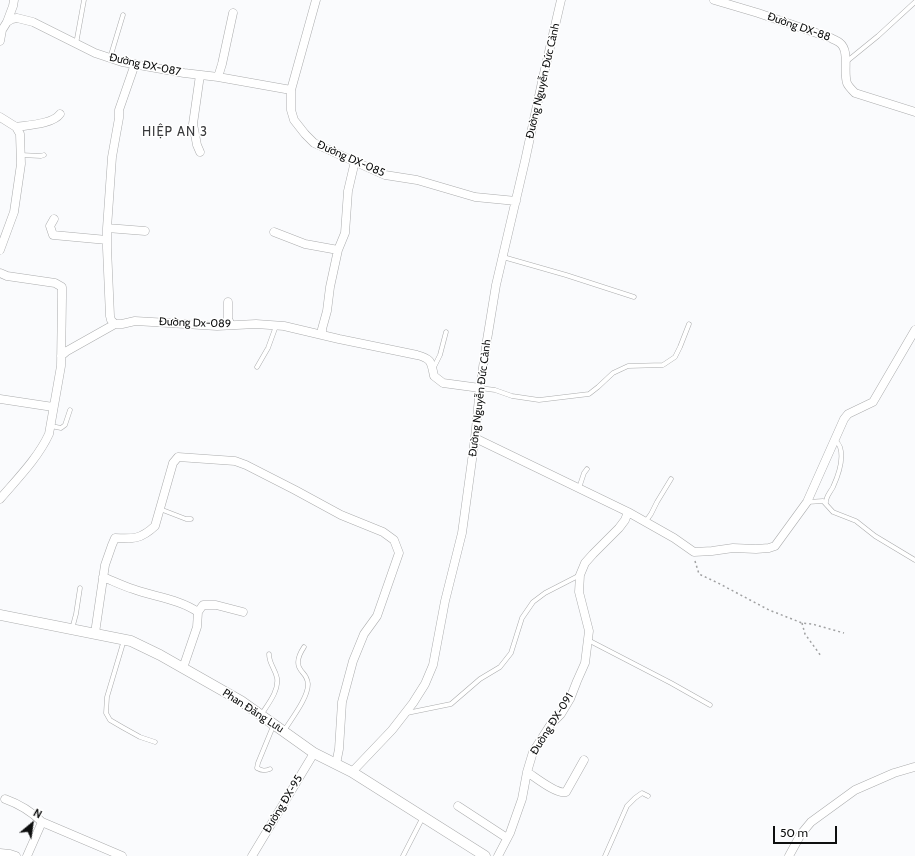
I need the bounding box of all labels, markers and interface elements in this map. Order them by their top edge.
street label: Đường DX-88 [766,10,832,44]
street label: Đường Nguyễn Đức Cảnh [523,22,563,140]
street label: Đường ĐX-087 [108,51,182,79]
district label: HIỆP AN 3 [142,124,208,140]
street label: Đường DX-085 [315,138,387,180]
street label: Đường Dx-089 [159,315,231,331]
street label: Đường Nguyễn Đức Cảnh [466,339,494,457]
street label: Phan Đăng Lưu [220,686,286,736]
street label: Đường ĐX-091 [528,691,576,757]
street label: Đường ĐX-95 [261,773,305,835]
north arrow [12,804,52,844]
text: N [31,805,45,822]
scale bar [775,818,839,844]
text: 50 m [780,825,808,840]

